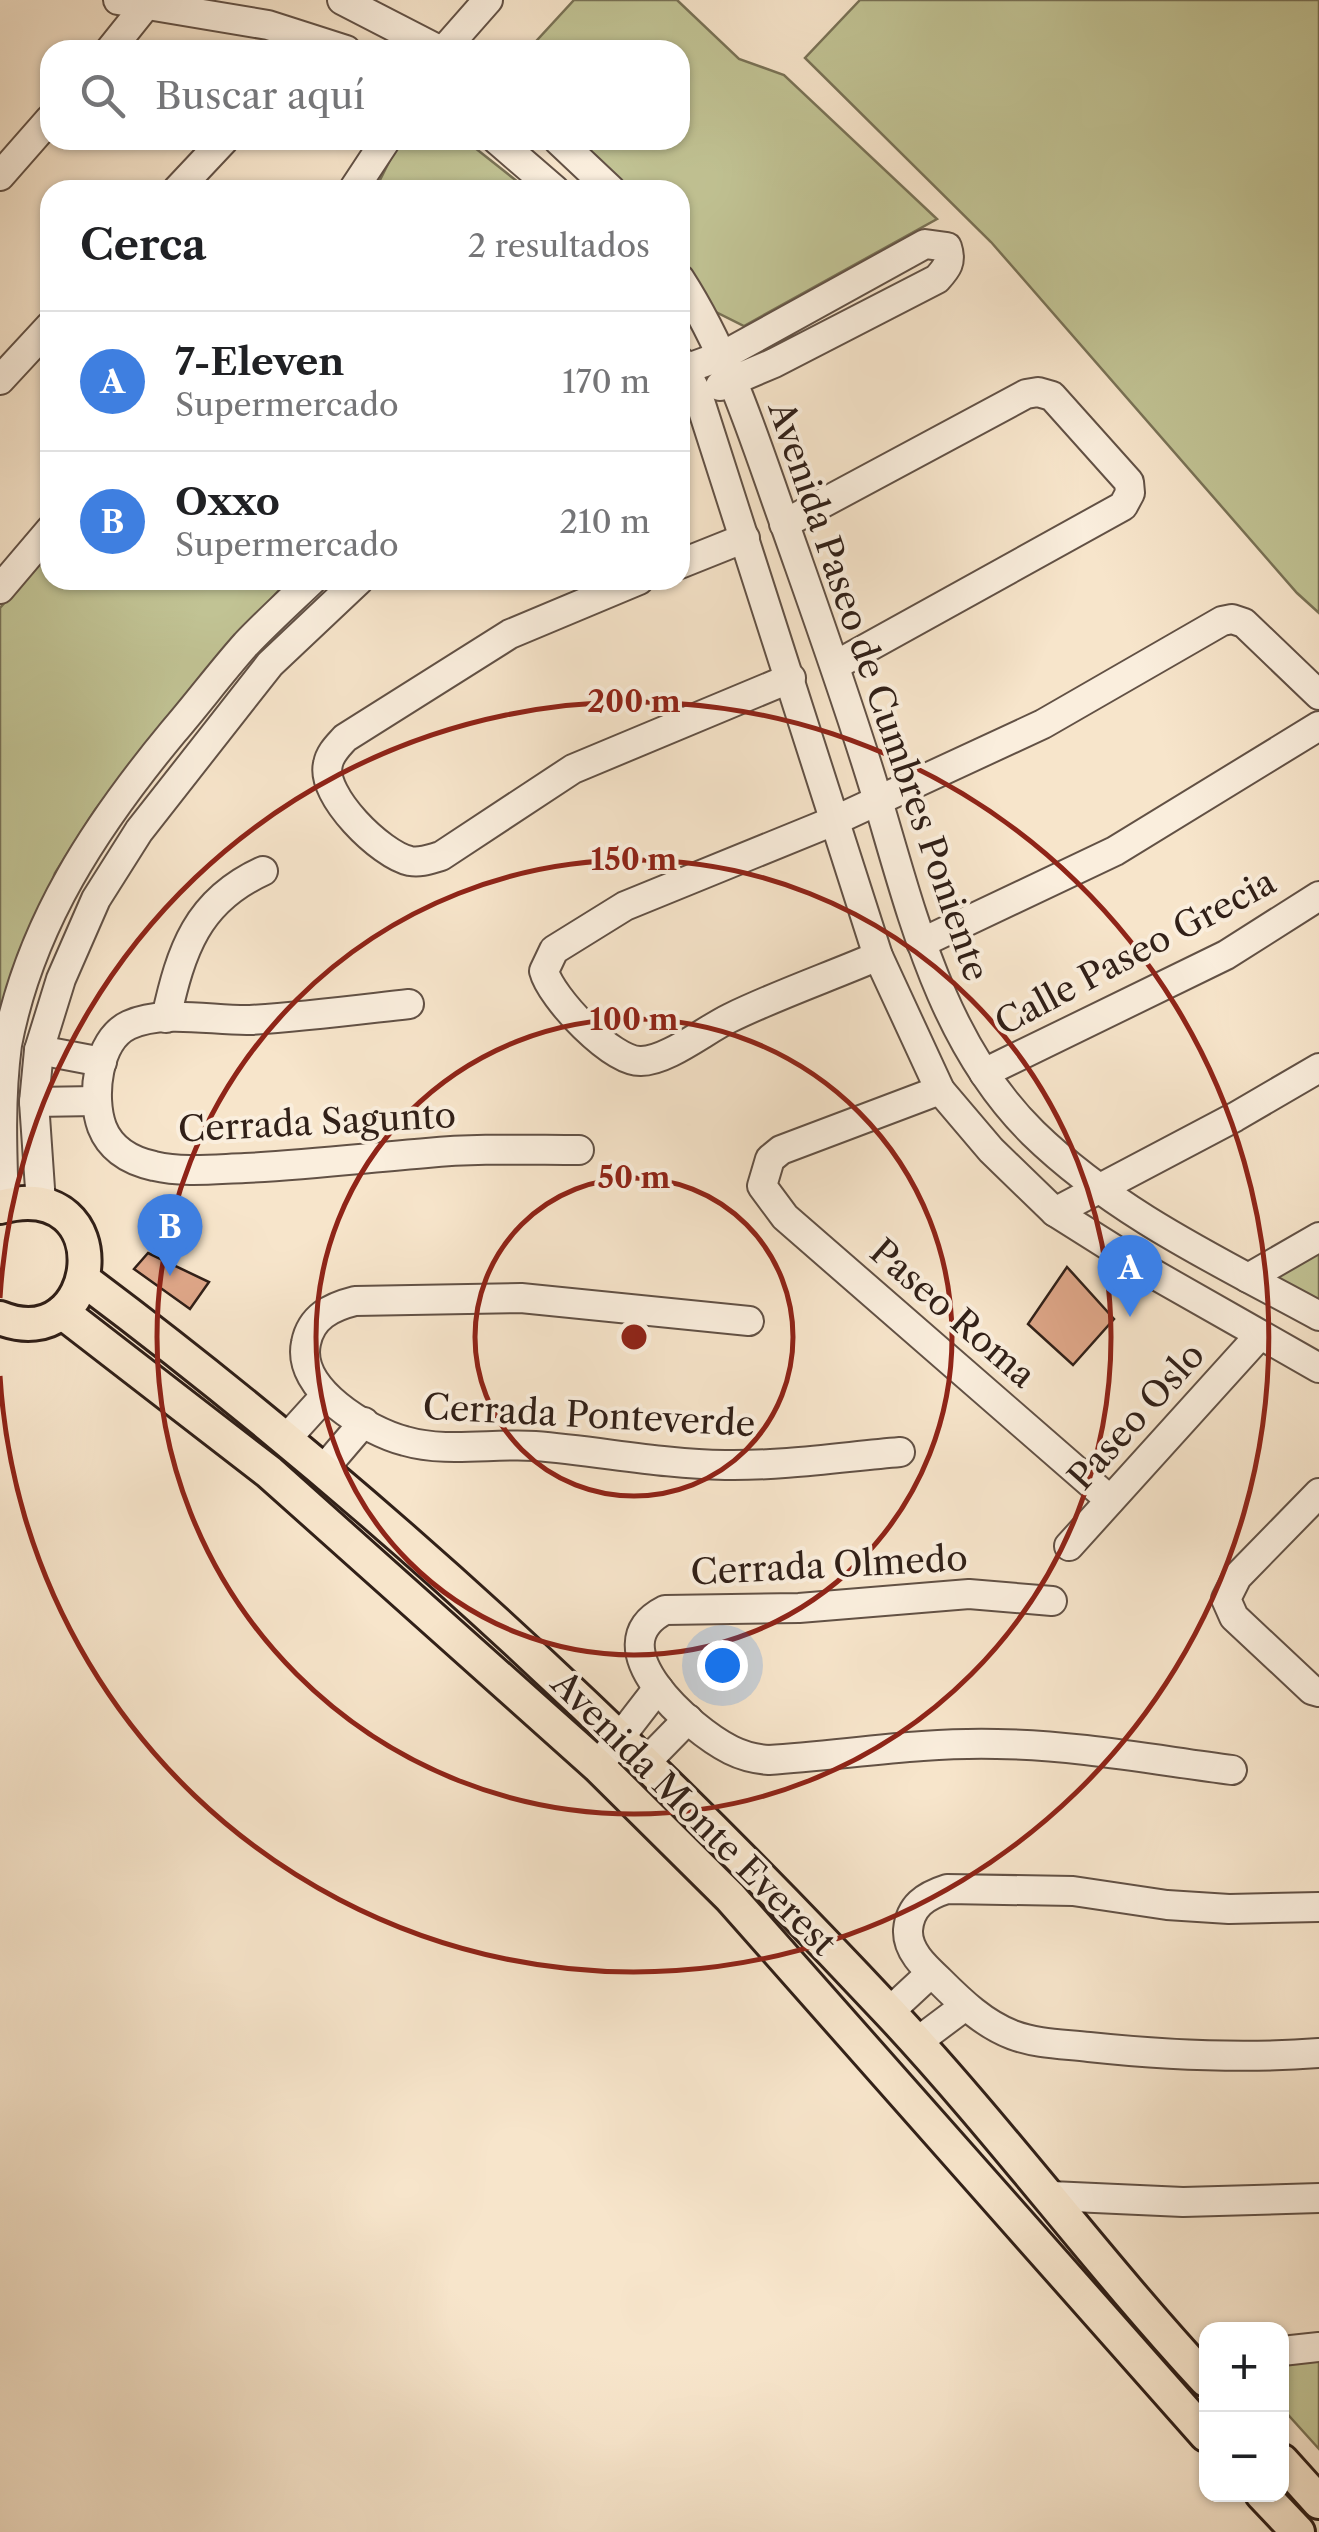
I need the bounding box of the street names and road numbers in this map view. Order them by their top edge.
street label: Avenida Paseo de Cumbres Poniente [759,395,999,986]
street label: Calle Paseo Grecia [987,860,1283,1044]
street label: Cerrada Sagunto [177,1093,457,1151]
street label: Paseo Roma [862,1230,1045,1397]
street label: Paseo Oslo [1059,1334,1213,1498]
street label: Cerrada Ponteverde [422,1385,756,1445]
street label: Cerrada Olmedo [689,1536,969,1594]
street label: Avenida Monte Everest [542,1661,846,1965]

